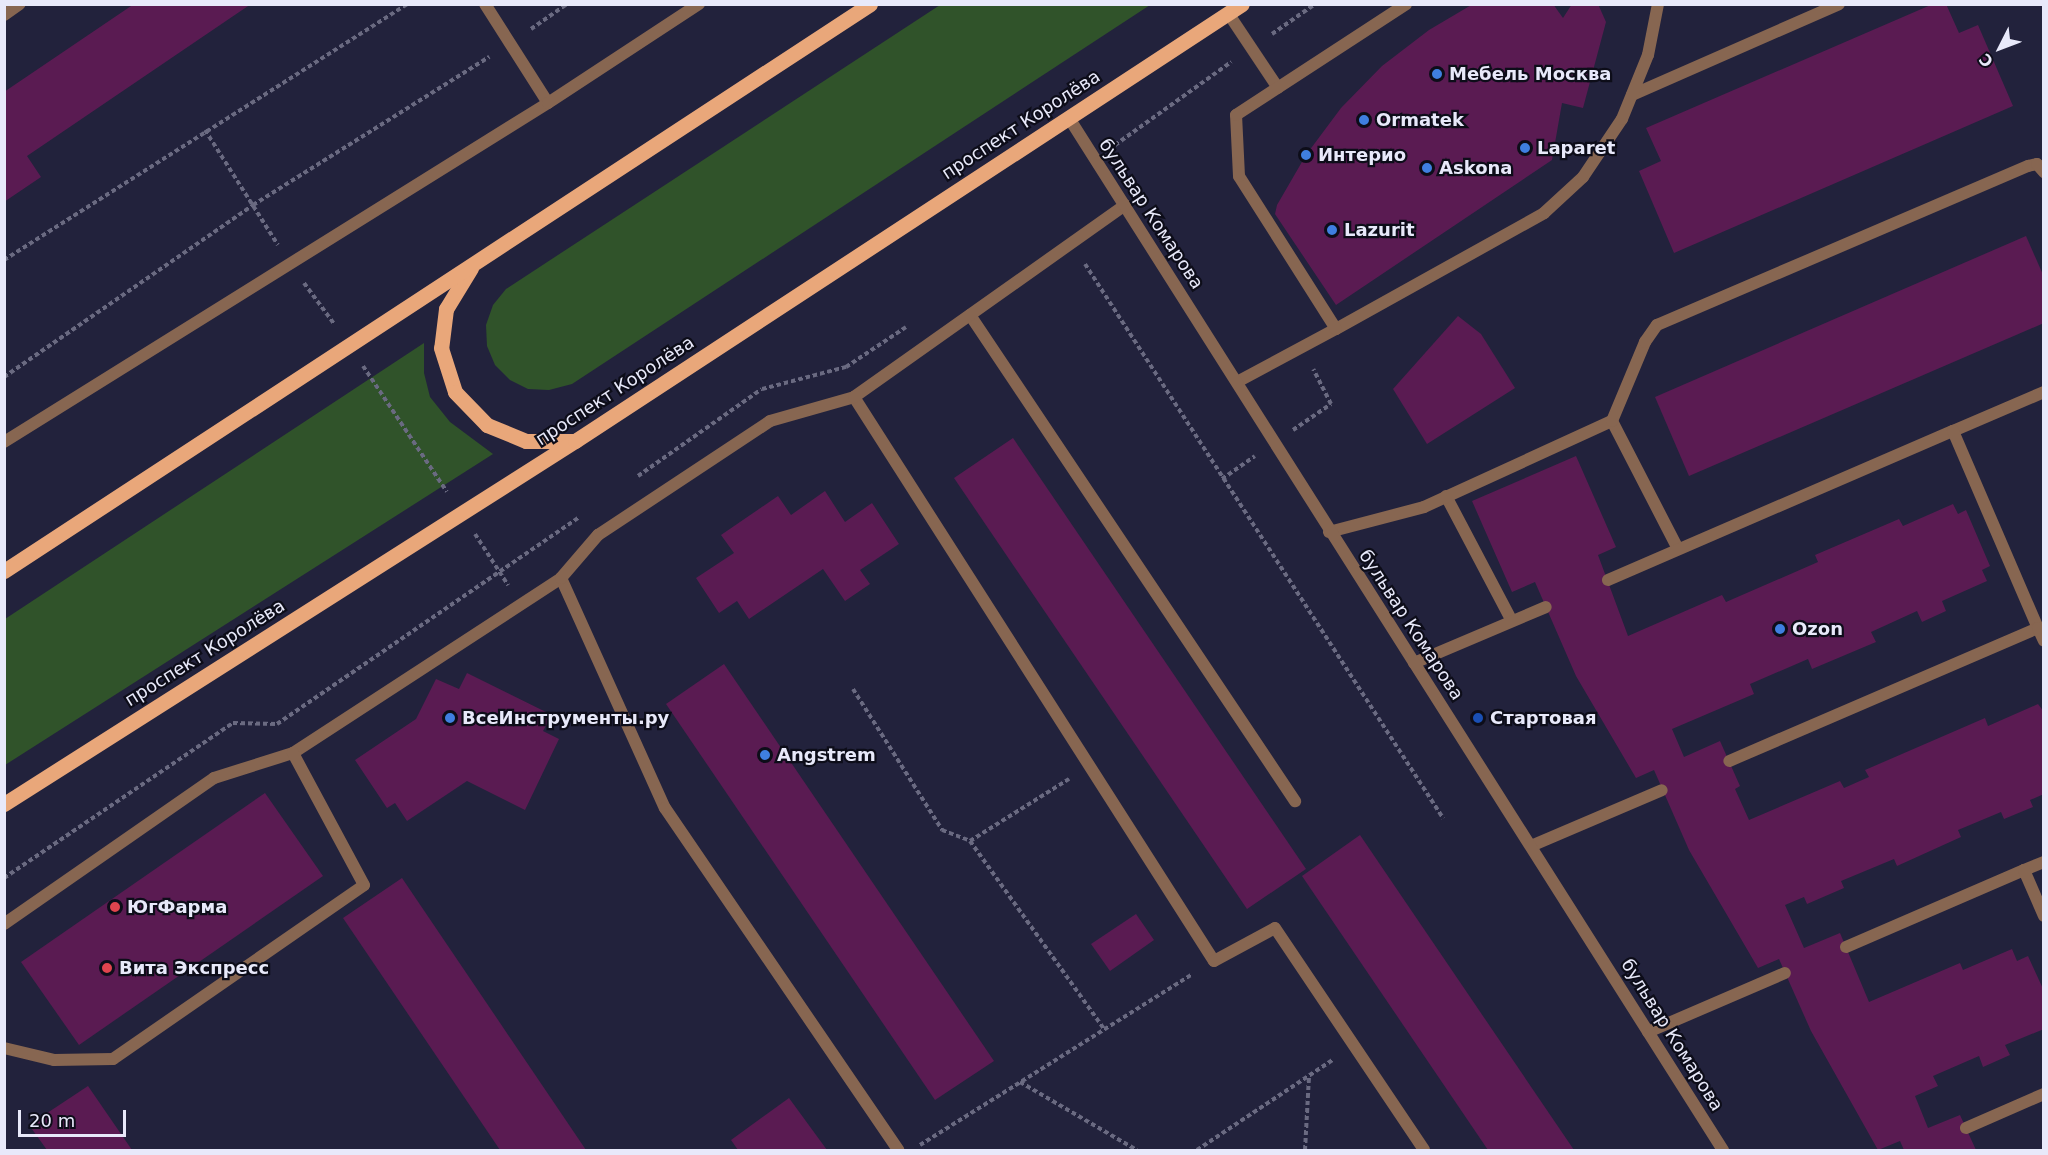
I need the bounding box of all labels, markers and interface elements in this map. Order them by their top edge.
north arrow [1970,18,2030,78]
text: С [1975,50,1997,71]
place label: Мебель Москва [1449,63,1611,85]
street label: проспект Королёва [938,66,1104,184]
marker: Мебель Москва [1430,67,1444,81]
place label: Ormatek [1376,109,1464,131]
marker: Ormatek [1357,113,1371,127]
street label: бульвар Комарова [1094,135,1208,293]
place label: Laparet [1537,137,1615,159]
marker: Laparet [1518,141,1532,155]
place label: Интерио [1318,144,1406,166]
marker: Интерио [1299,148,1313,162]
place label: Askona [1439,157,1512,179]
marker: Askona [1420,161,1434,175]
place label: Lazurit [1344,219,1415,241]
marker: Lazurit [1325,223,1339,237]
street label: проспект Королёва [532,332,698,450]
street label: бульвар Комарова [1354,546,1468,704]
street label: проспект Королёва [121,595,289,711]
place label: Ozon [1792,618,1843,640]
marker: Ozon [1773,622,1787,636]
place label: ВсеИнструменты.ру [462,707,669,729]
place label: Стартовая [1490,707,1597,729]
marker: ВсеИнструменты.ру [443,711,457,725]
marker: Стартовая [1471,711,1485,725]
place label: Angstrem [777,744,876,766]
marker: Angstrem [758,748,772,762]
place label: ЮгФарма [127,896,227,918]
marker: ЮгФарма [108,900,122,914]
street label: бульвар Комарова [1616,955,1728,1115]
place label: Вита Экспресс [119,957,269,979]
marker: Вита Экспресс [100,961,114,975]
scale bar [21,1098,129,1136]
text: 20 m [29,1110,75,1131]

